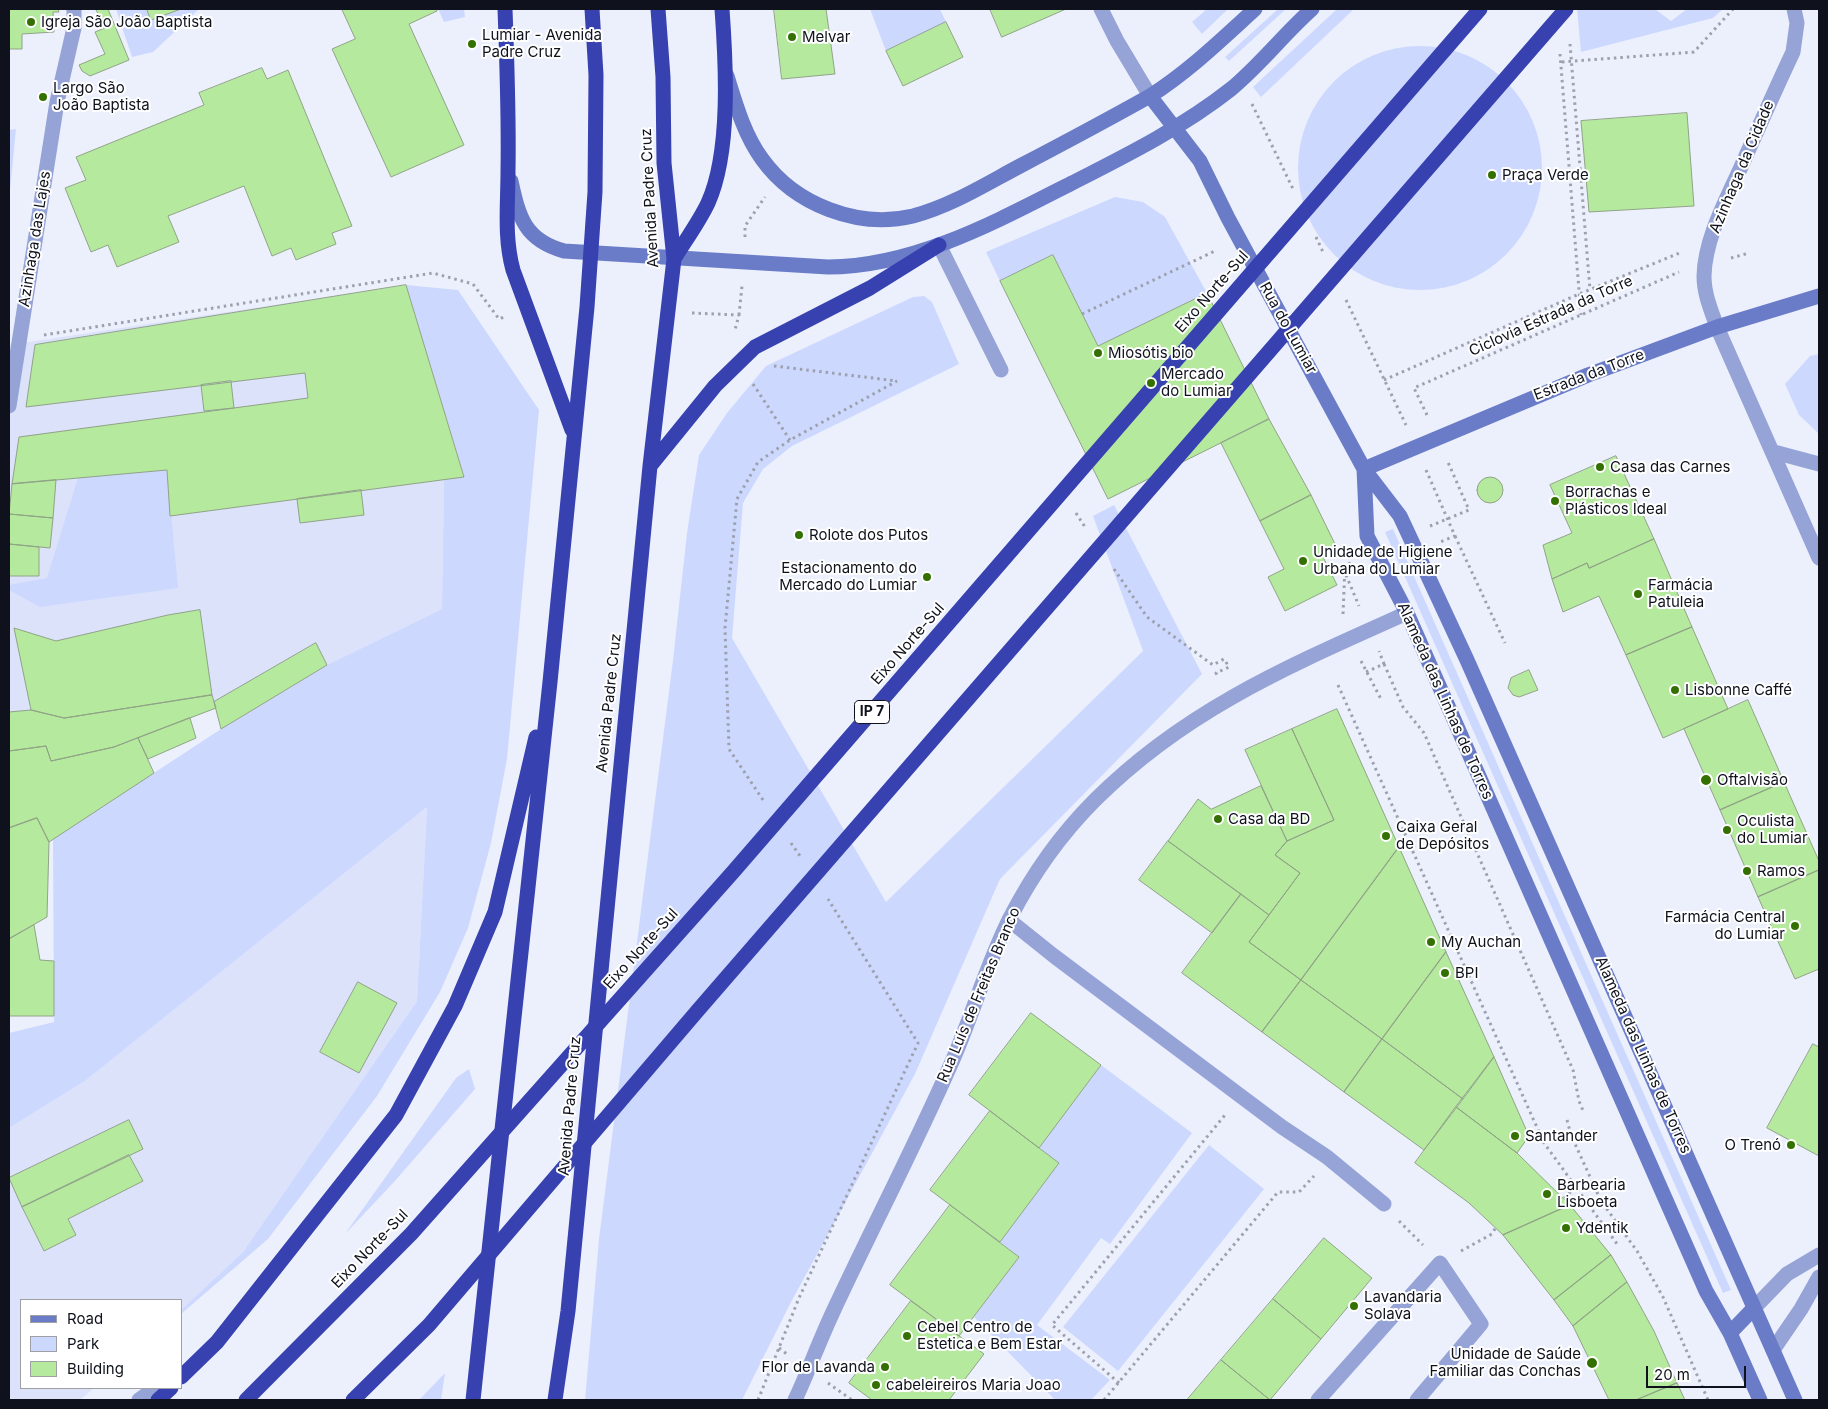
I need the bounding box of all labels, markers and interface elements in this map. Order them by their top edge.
place label: Igreja São João Baptista [41,13,213,31]
marker: Igreja São João Baptista [25,16,37,28]
place label: Lumiar - Avenida Padre Cruz [482,26,602,61]
place label: Melvar [802,28,850,46]
marker: Melvar [786,31,798,43]
marker: Lumiar - Avenida Padre Cruz [466,38,478,50]
place label: Largo São João Baptista [53,79,150,114]
marker: Largo São João Baptista [37,91,49,103]
street label: Azinhaga da Cidade [1706,98,1778,236]
street label: Avenida Padre Cruz [637,128,663,268]
place label: Praça Verde [1502,166,1589,184]
marker: Praça Verde [1486,169,1498,181]
street label: Azinhaga das Lajes [15,170,55,308]
street label: Eixo Norte-Sul [1172,247,1252,337]
street label: Ciclovia Estrada da Torre [1466,272,1636,360]
street label: Rua do Lumiar [1255,279,1321,377]
place label: Miosótis bio [1108,344,1194,362]
street label: Estrada da Torre [1531,346,1647,404]
marker: Miosótis bio [1092,347,1104,359]
place label: Mercado do Lumiar [1161,365,1232,400]
marker: Mercado do Lumiar [1145,377,1157,389]
place label: Casa das Carnes [1610,458,1730,476]
marker: Casa das Carnes [1594,461,1606,473]
place label: Borrachas e Plásticos Ideal [1565,483,1667,518]
marker: Borrachas e Plásticos Ideal [1549,495,1561,507]
place label: Rolote dos Putos [809,526,928,544]
marker: Rolote dos Putos [793,529,805,541]
place label: Unidade de Higiene Urbana do Lumiar [1313,543,1453,578]
marker: Unidade de Higiene Urbana do Lumiar [1297,555,1309,567]
place label: Estacionamento do Mercado do Lumiar [779,559,917,594]
marker: Estacionamento do Mercado do Lumiar [921,571,933,583]
place label: Farmácia Patuleia [1648,576,1713,611]
marker: Farmácia Patuleia [1632,588,1644,600]
street label: Eixo Norte-Sul [868,599,948,689]
street label: Alameda das Linhas de Torres [1393,600,1497,802]
street label: Avenida Padre Cruz [593,633,625,773]
place label: Lisbonne Caffé [1685,681,1792,699]
marker: Lisbonne Caffé [1669,684,1681,696]
road number: IP 7 [854,700,890,724]
place label: Oftalvisão [1717,771,1788,789]
marker: Oftalvisão [1699,773,1713,787]
place label: Casa da BD [1228,810,1310,828]
place label: Oculista do Lumiar [1737,812,1808,847]
marker: Casa da BD [1212,813,1224,825]
place label: Caixa Geral de Depósitos [1396,818,1489,853]
marker: Oculista do Lumiar [1721,824,1733,836]
marker: Caixa Geral de Depósitos [1380,830,1392,842]
place label: Ramos [1757,862,1805,880]
marker: Ramos [1741,865,1753,877]
street label: Eixo Norte-Sul [600,905,682,993]
street label: Rua Luís de Freitas Branco [934,905,1024,1085]
place label: Farmácia Central do Lumiar [1665,908,1785,943]
marker: Farmácia Central do Lumiar [1789,920,1801,932]
place label: My Auchan [1441,933,1521,951]
marker: My Auchan [1425,936,1437,948]
street label: Alameda das Linhas de Torres [1591,954,1695,1156]
place label: BPI [1455,964,1478,982]
marker: BPI [1439,967,1451,979]
street label: Avenida Padre Cruz [555,1036,585,1176]
place label: Santander [1525,1127,1598,1145]
marker: Santander [1509,1130,1521,1142]
place label: O Trenó [1724,1136,1781,1154]
marker: O Trenó [1785,1139,1797,1151]
place label: Barbearia Lisboeta [1557,1176,1626,1211]
marker: Barbearia Lisboeta [1541,1188,1553,1200]
street label: Eixo Norte-Sul [328,1206,412,1292]
place label: Ydentik [1576,1219,1629,1237]
marker: Ydentik [1560,1222,1572,1234]
place label: Lavandaria Solava [1364,1288,1442,1323]
legend [20,1299,182,1389]
marker: Lavandaria Solava [1348,1300,1360,1312]
text: Road [67,1309,103,1328]
place label: Cebel Centro de Estetica e Bem Estar [917,1318,1062,1353]
marker: Cebel Centro de Estetica e Bem Estar [901,1330,913,1342]
text: Park [67,1334,99,1353]
place label: Unidade de Saúde Familiar das Conchas [1429,1345,1581,1380]
marker: Unidade de Saúde Familiar das Conchas [1585,1356,1599,1370]
scale bar [1648,1356,1748,1388]
place label: Flor de Lavanda [762,1358,875,1376]
text: Building [67,1359,124,1378]
marker: Flor de Lavanda [879,1361,891,1373]
text: 20 m [1654,1365,1690,1384]
place label: cabeleireiros Maria Joao [886,1376,1061,1394]
marker: cabeleireiros Maria Joao [870,1379,882,1391]

